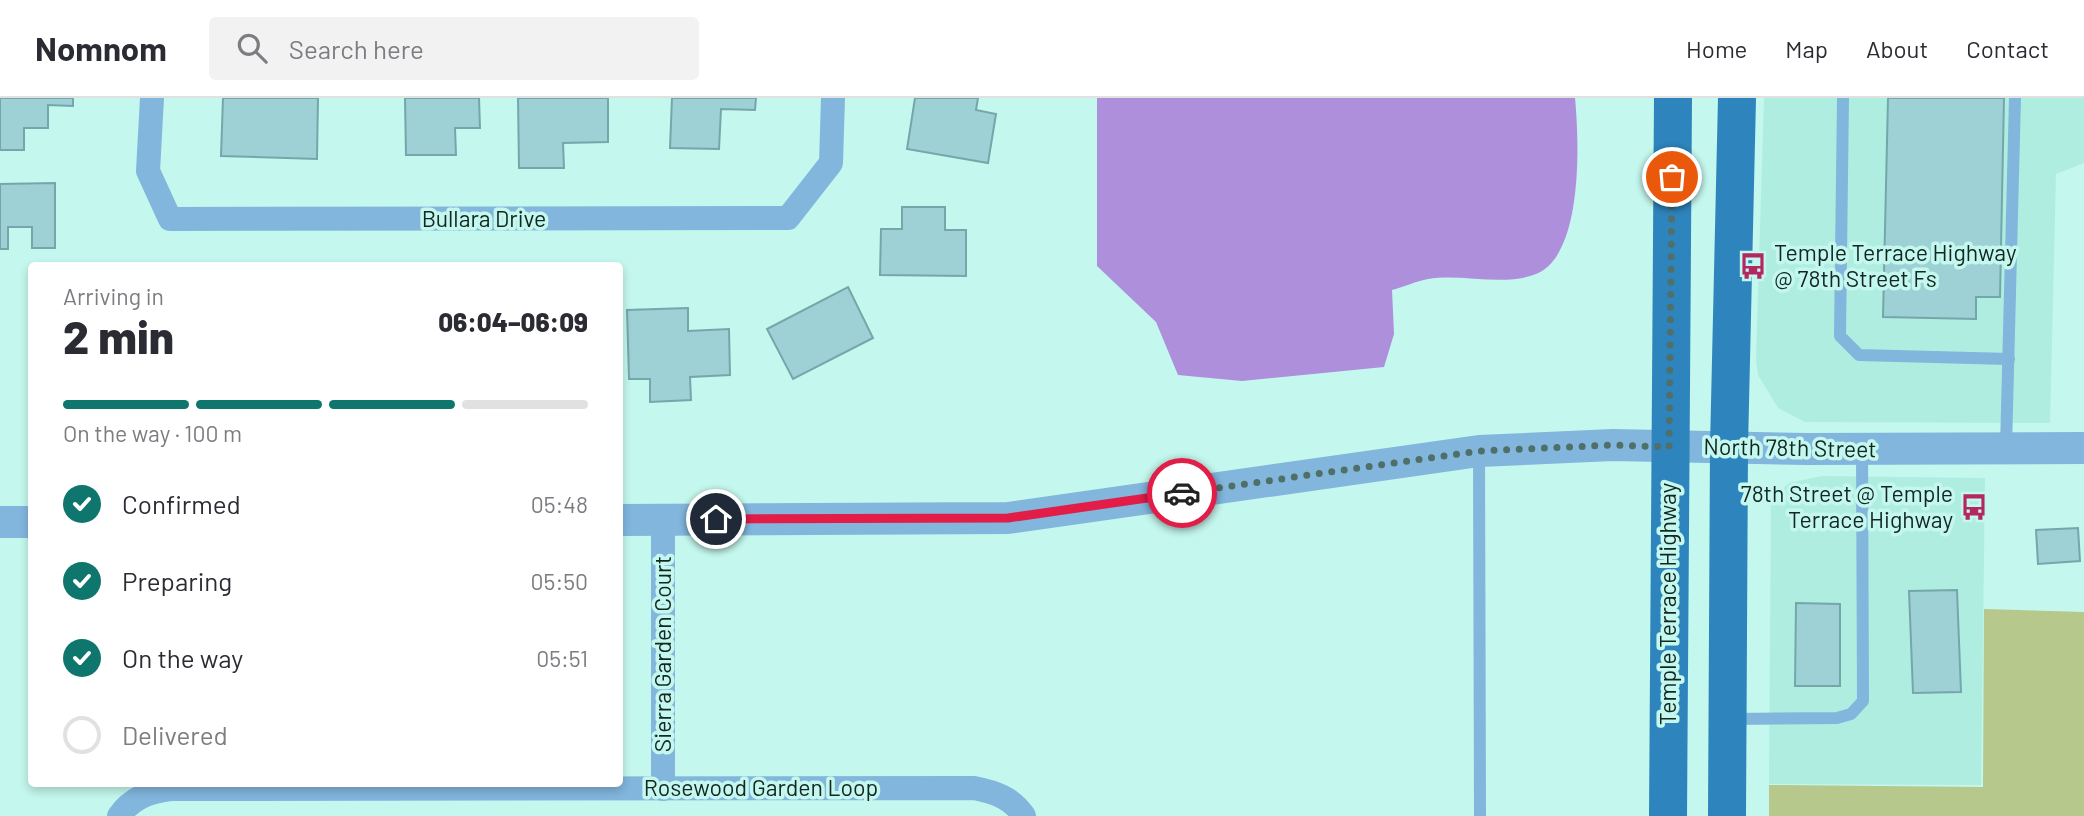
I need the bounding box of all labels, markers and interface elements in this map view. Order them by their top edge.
search box [209,17,699,80]
text: Nomnom [35,28,167,68]
icon: search [233,29,271,67]
text: Search here [289,33,424,64]
text: Home [1686,34,1747,63]
text: Map [1785,34,1828,63]
text: About [1866,34,1928,63]
text: Contact [1966,34,2049,63]
pin [1642,147,1702,207]
icon: bag [1653,158,1691,196]
street label: Bullara Drive [422,204,546,232]
place label: Temple Terrace Highway @ 78th Street Fs [1774,238,2017,292]
bus stop icon: Temple Terrace Highway @ 78th Street Fs [1738,251,1768,281]
text: Arriving in [63,282,164,310]
text: 06:04–06:09 [438,306,588,337]
text: 2 min [63,308,174,363]
text: On the way · 100 m [63,419,242,447]
street label: North 78th Street [1703,431,1877,463]
courier [1147,458,1217,528]
icon: car [1163,474,1201,512]
place label: 78th Street @ Temple Terrace Highway [1741,479,1953,533]
street label: Temple Terrace Highway [1653,482,1681,725]
icon: check [63,485,101,523]
text: Confirmed [122,488,241,519]
pin [686,489,746,549]
text: 05:48 [531,490,588,518]
bus stop icon: 78th Street @ Temple Terrace Highway [1959,492,1989,522]
icon: home [697,500,735,538]
street label: Sierra Garden Court [648,556,676,752]
icon: check [63,562,101,600]
text: Preparing [122,565,232,596]
text: 05:50 [531,567,588,595]
icon: check [63,639,101,677]
text: On the way [122,642,243,673]
text: 05:51 [536,644,588,672]
text: Delivered [122,719,228,750]
street label: Rosewood Garden Loop [644,773,878,801]

